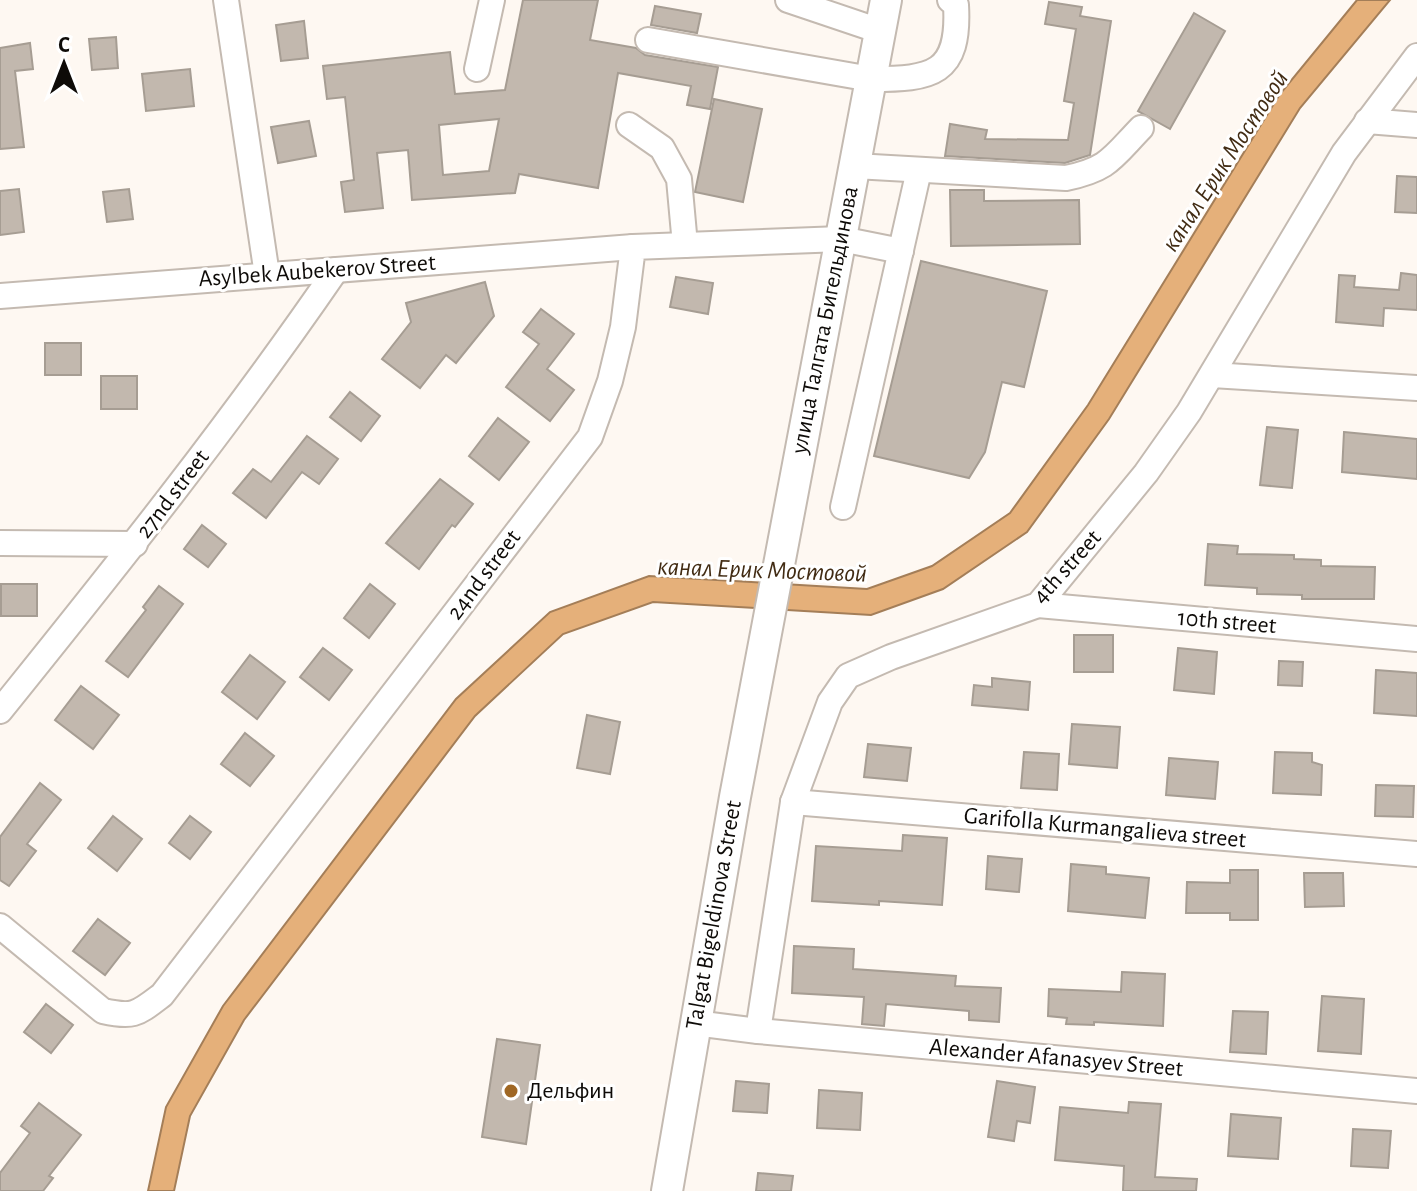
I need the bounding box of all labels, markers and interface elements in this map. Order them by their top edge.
north arrow [24,24,104,104]
text: С [58,34,70,56]
water label: канал Ерик Мостовой [1157,66,1293,256]
street label: улица Талгата Бигельдинова [787,184,863,457]
street label: Asylbek Aubekerov Street [198,251,437,291]
street label: 27nd street [132,445,214,543]
street label: 24nd street [443,525,525,624]
street label: 4th street [1028,525,1106,608]
water label: канал Ерик Мостовой [657,553,867,587]
street label: 10th street [1177,606,1278,638]
street label: Talgat Bigeldinova Street [682,798,746,1031]
street label: Garifolla Kurmangalieva street [963,804,1247,852]
street label: Alexander Afanasyev Street [928,1035,1184,1081]
place label: Дельфин [527,1079,614,1103]
marker: Дельфин [502,1082,520,1100]

